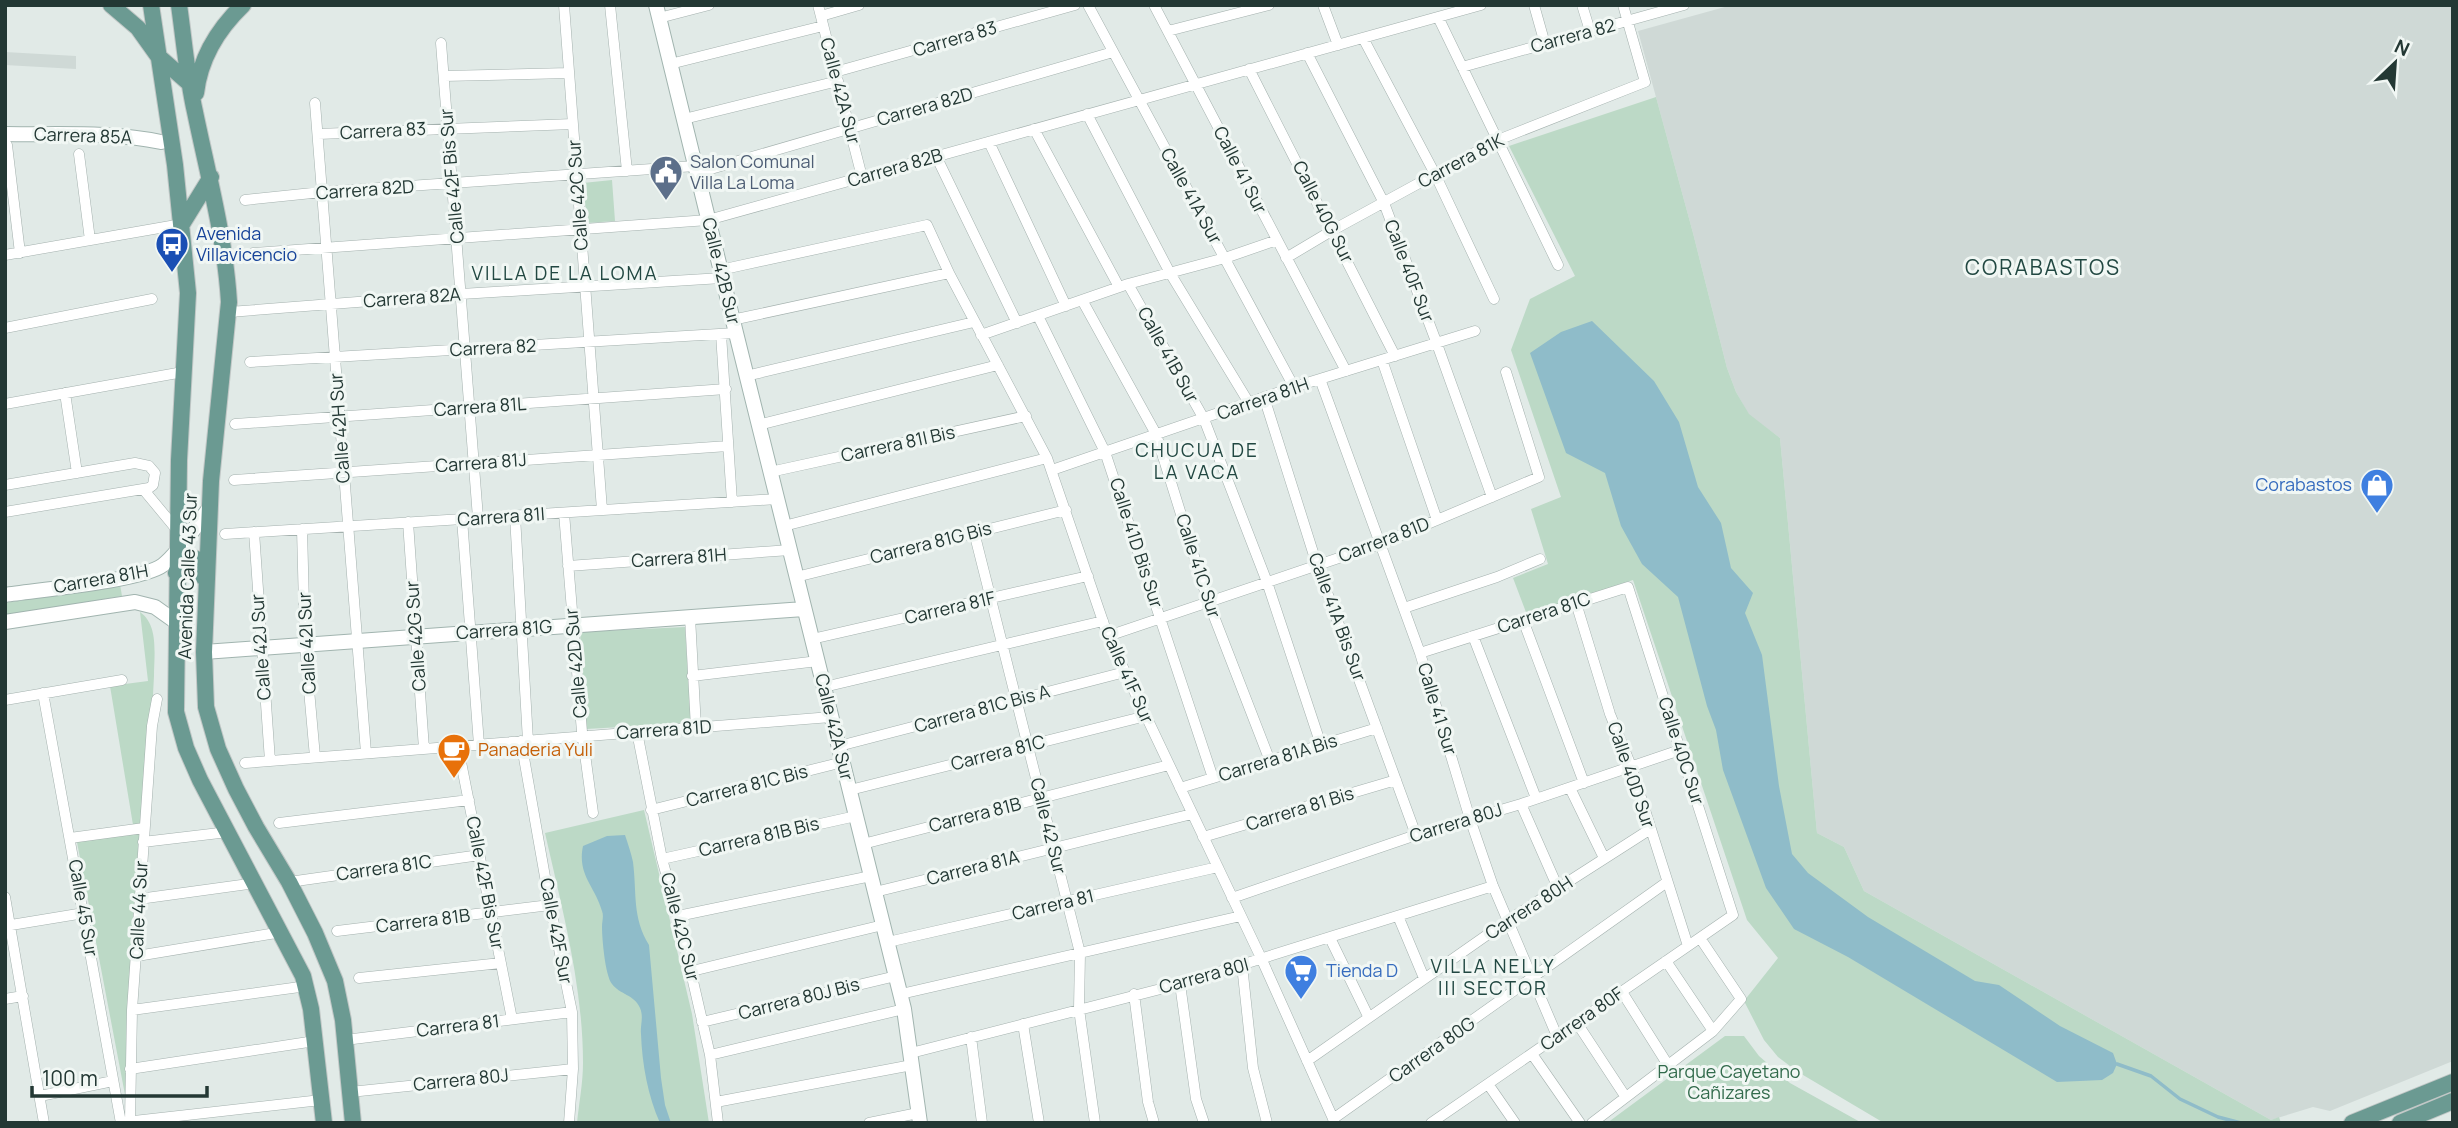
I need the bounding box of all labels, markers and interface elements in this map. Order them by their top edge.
street label: Carrera 82 [1528,12,1618,58]
street label: Carrera 83 [910,15,1000,61]
north arrow [2360,28,2430,98]
text: N [2391,33,2414,62]
street label: Calle 42A Sur [815,35,867,147]
street label: Carrera 82D [874,81,975,131]
street label: Calle 42F Bis Sur [433,107,469,245]
street label: Carrera 83 [339,116,427,144]
street label: Carrera 85A [34,121,133,149]
street label: Calle 41 Sur [1209,122,1273,218]
street label: Carrera 81K [1413,127,1508,193]
street label: Calle 42C Sur [561,138,593,251]
street label: Carrera 82B [844,142,945,192]
street label: Calle 41A Sur [1156,143,1228,248]
place label: Salon Comunal Villa La Loma [690,149,815,194]
public building icon: Salon Comunal Villa La Loma [647,153,685,202]
street label: Calle 40G Sur [1288,156,1360,267]
street label: Carrera 82D [315,174,415,204]
street label: Calle 42B Sur [697,215,747,327]
street label: Calle 40F Sur [1379,216,1441,326]
place label: Avenida Villavicencio [196,221,297,266]
bus stop icon: Avenida Villavicencio [153,225,191,274]
district label: CORABASTOS [1965,253,2121,281]
district label: VILLA DE LA LOMA [471,260,659,286]
street label: Carrera 82A [362,282,462,312]
street label: Calle 41B Sur [1133,302,1205,407]
street label: Carrera 82 [449,333,537,361]
street label: Carrera 81H [1214,371,1312,425]
street label: Calle 42H Sur [323,372,355,484]
street label: Carrera 81L [433,391,527,421]
street label: Carrera 81I Bis [839,419,957,467]
district label: CHUCUA DE LA VACA [1135,437,1259,485]
street label: Carrera 81J [434,447,528,477]
shop icon: Corabastos [2358,466,2396,515]
place label: Corabastos [2255,472,2352,496]
street label: Calle 41D Bis Sur [1105,475,1169,611]
street label: Avenida Calle 43 Sur [172,492,202,660]
street label: Carrera 81I [456,501,545,531]
street label: Calle 41C Sur [1171,511,1227,621]
street label: Carrera 81D [1335,511,1433,567]
street label: Carrera 81G Bis [868,515,994,569]
street label: Carrera 81H [630,542,728,572]
street label: Calle 41A Bis Sur [1304,549,1372,684]
street label: Carrera 81H [52,558,150,598]
street label: Calle 42G Sur [399,579,431,692]
street label: Carrera 81F [902,585,998,629]
street label: Carrera 81C [1494,586,1593,638]
street label: Calle 42I Sur [291,591,321,695]
street label: Calle 42J Sur [244,593,276,701]
street label: Calle 42D Sur [558,607,592,719]
street label: Carrera 81G [455,614,553,644]
street label: Calle 41F Sur [1096,622,1160,727]
street label: Calle 41 Sur [1413,660,1463,758]
street label: Calle 42A Sur [810,671,860,783]
street label: Carrera 81C Bis A [911,678,1053,738]
street label: Calle 40C Sur [1653,694,1711,808]
street label: Carrera 81D [615,714,712,744]
street label: Calle 40D Sur [1603,718,1662,832]
street label: Carrera 81A Bis [1215,728,1340,787]
street label: Carrera 81C [948,729,1047,775]
cafe icon: Panaderia Yuli [435,731,473,780]
place label: Panaderia Yuli [478,737,593,761]
street label: Carrera 81C Bis [683,758,810,812]
street label: Calle 42 Sur [1025,775,1073,877]
street label: Carrera 81 Bis [1243,780,1357,836]
street label: Carrera 81B [926,791,1023,837]
street label: Carrera 80J [1406,797,1505,848]
street label: Carrera 81B Bis [696,811,821,862]
street label: Calle 42F Bis Sur [461,814,511,952]
street label: Carrera 81A [924,844,1022,890]
street label: Carrera 81C [335,848,433,886]
street label: Calle 45 Sur [64,857,104,959]
street label: Calle 44 Sur [123,860,153,960]
street label: Calle 42C Sur [656,870,706,984]
street label: Carrera 80H [1480,870,1577,944]
street label: Calle 42F Sur [535,876,579,986]
street label: Carrera 81 [1009,883,1096,925]
street label: Carrera 81B [375,902,471,938]
street label: Carrera 80I [1156,952,1251,998]
supermarket icon: Tienda D [1282,952,1320,1001]
district label: VILLA NELLY III SECTOR [1430,953,1556,1001]
place label: Tienda D [1326,958,1398,982]
street label: Carrera 80J Bis [736,971,862,1025]
street label: Carrera 80F [1535,981,1628,1056]
street label: Carrera 81 [415,1008,501,1042]
street label: Carrera 80G [1384,1010,1480,1088]
scale bar [32,1054,206,1098]
park label: Parque Cayetano Cañizares [1658,1059,1800,1104]
street label: Carrera 80J [412,1062,510,1096]
text: 100 m [42,1064,98,1092]

